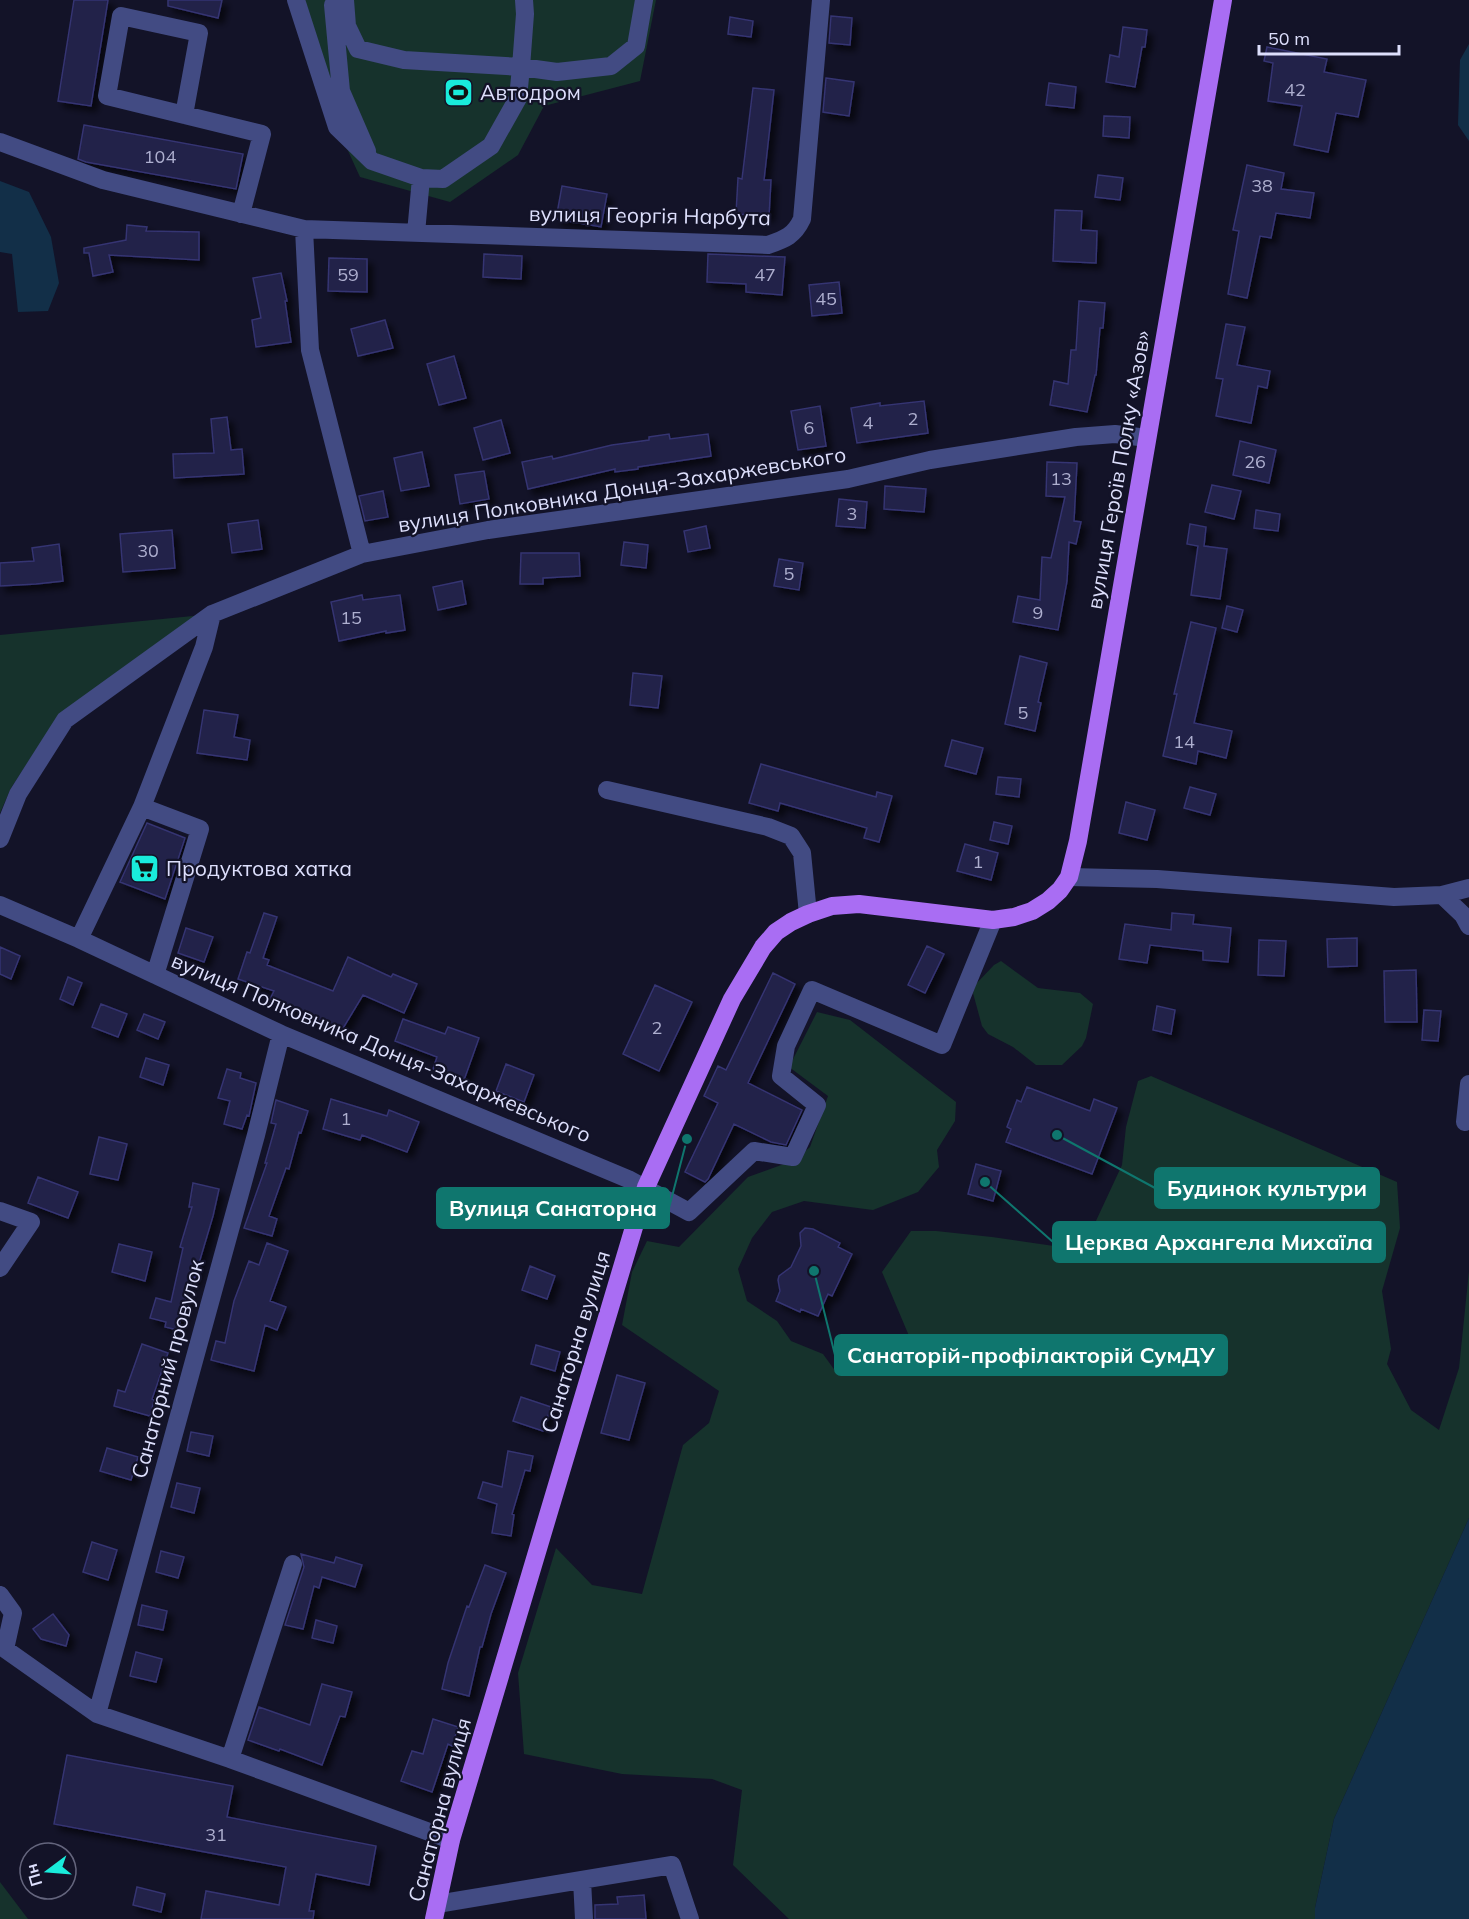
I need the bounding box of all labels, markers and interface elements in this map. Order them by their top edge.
scale bar [1259,18,1398,56]
text: 50 m [1268,27,1310,50]
sports icon: Автодром [443,77,475,109]
house number: 42 [1284,78,1306,101]
place label: Автодром [480,79,581,105]
house number: 104 [144,145,176,168]
house number: 38 [1251,174,1273,197]
street label: вулиця Георгія Нарбута [529,200,771,230]
house number: 59 [337,263,359,286]
house number: 47 [754,263,776,286]
house number: 45 [815,287,837,310]
street label: вулиця Героїв Полку «Азов» [1081,329,1155,611]
house number: 2 [908,407,918,430]
house number: 4 [863,411,874,434]
house number: 6 [804,416,814,439]
street label: вулиця Полковника Донця-Захаржевського [396,441,848,537]
house number: 26 [1244,450,1266,473]
house number: 13 [1050,467,1072,490]
house number: 3 [847,502,857,525]
house number: 30 [137,539,159,562]
house number: 5 [784,562,795,585]
house number: 9 [1033,601,1043,624]
house number: 15 [340,606,362,629]
house number: 5 [1018,701,1029,724]
house number: 14 [1173,730,1195,753]
house number: 1 [973,850,983,873]
supermarket icon: Продуктова хатка [129,853,161,885]
place label: Продуктова хатка [166,855,352,881]
street label: вулиця Полковника Донця-Захаржевського [168,947,595,1148]
house number: 2 [652,1016,662,1039]
house number: 1 [341,1107,351,1130]
callout: Будинок культури [1155,1168,1379,1208]
text: Будинок культури [1167,1174,1367,1202]
callout: Вулиця Санаторна [437,1188,669,1228]
text: Вулиця Санаторна [449,1194,657,1222]
callout: Церква Архангела Михаїла [1053,1222,1385,1262]
text: Церква Архангела Михаїла [1065,1228,1373,1256]
street label: Санаторна вулиця [535,1247,615,1436]
street label: Санаторний провулок [125,1256,209,1481]
callout: Санаторій-профілакторій СумДУ [835,1335,1227,1375]
text: Санаторій-профілакторій СумДУ [847,1341,1216,1369]
street label: Санаторна вулиця [402,1715,476,1905]
house number: 31 [205,1823,227,1846]
north arrow [18,1841,78,1901]
text: Пн [21,1862,46,1889]

